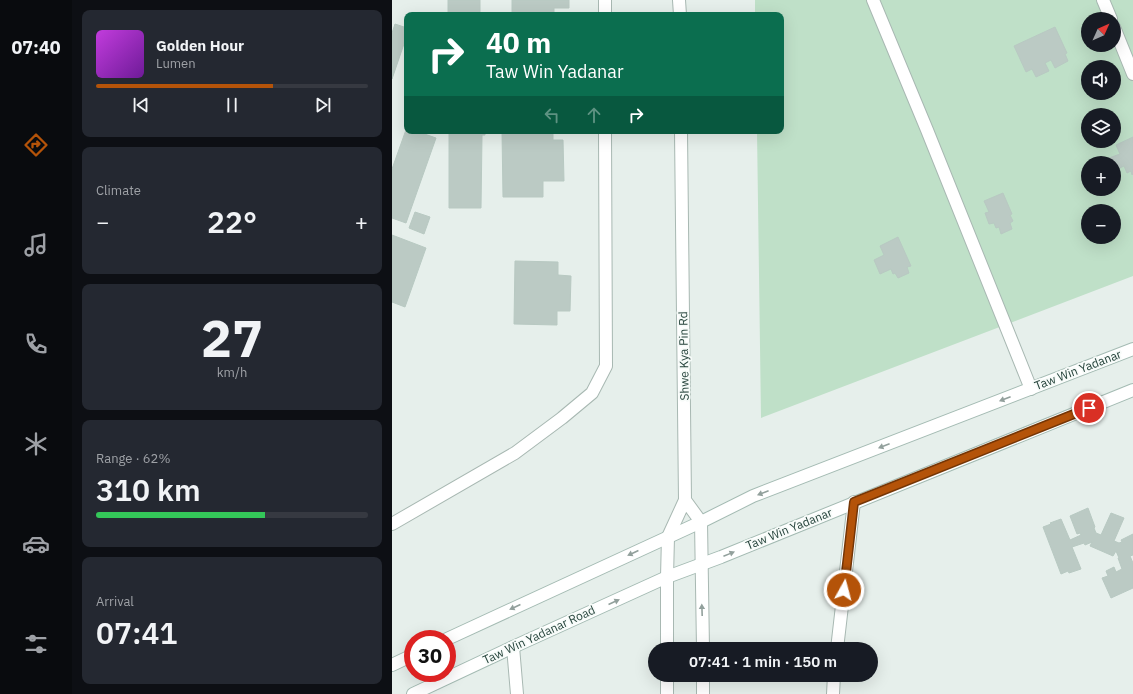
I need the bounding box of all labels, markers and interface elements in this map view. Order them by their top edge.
north arrow [1081,12,1121,52]
map controls [1081,12,1121,244]
text: 40 m [486,24,551,61]
icon: right [420,28,472,80]
text: 07:40 [11,36,61,59]
text: Golden Hour [156,36,244,55]
text: Lumen [156,55,196,72]
text: Taw Win Yadanar [486,60,624,83]
button: sound [1081,60,1121,100]
icon: previous [130,94,152,116]
icon: pause [221,94,243,116]
icon: next [312,94,334,116]
icon: left [541,104,563,126]
icon: ahead [583,104,605,126]
icon: right [625,104,647,126]
button: layers [1081,108,1121,148]
icon: directions [22,131,50,159]
button: + [1081,156,1121,196]
text: Climate [96,182,141,199]
text: 22° [207,202,257,241]
button: − [1081,204,1121,244]
text: − [96,207,109,236]
text: + [355,207,368,236]
icon: music [22,231,50,259]
text: 27 [201,304,263,371]
street label: Shwe Kya Pin Rd [675,311,692,401]
icon: phone [22,330,50,358]
street label: Taw Win Yadanar [1032,346,1124,393]
text: km/h [217,364,247,381]
pin [1072,391,1106,425]
one-way arrow [999,396,1011,402]
icon: arrive [1078,397,1100,419]
icon: climate [22,430,50,458]
one-way arrow [878,443,890,449]
text: Range · 62% [96,450,170,467]
text: 310 km [96,470,201,509]
one-way arrow [756,490,768,496]
street label: Taw Win Yadanar [743,504,835,553]
icon: car [22,530,50,558]
one-way arrow [627,550,638,556]
one-way arrow [724,550,736,556]
position arrow [823,569,865,611]
text: Arrival [96,593,134,610]
one-way arrow [608,598,620,604]
street label: Taw Win Yadanar Road [480,602,597,667]
one-way arrow [699,603,705,616]
one-way arrow [509,604,520,610]
text: 07:41 [96,613,178,652]
icon: filters [22,630,50,658]
speed limit sign: 30 [404,630,456,682]
text: 07:41 · 1 min · 150 m [689,652,837,671]

